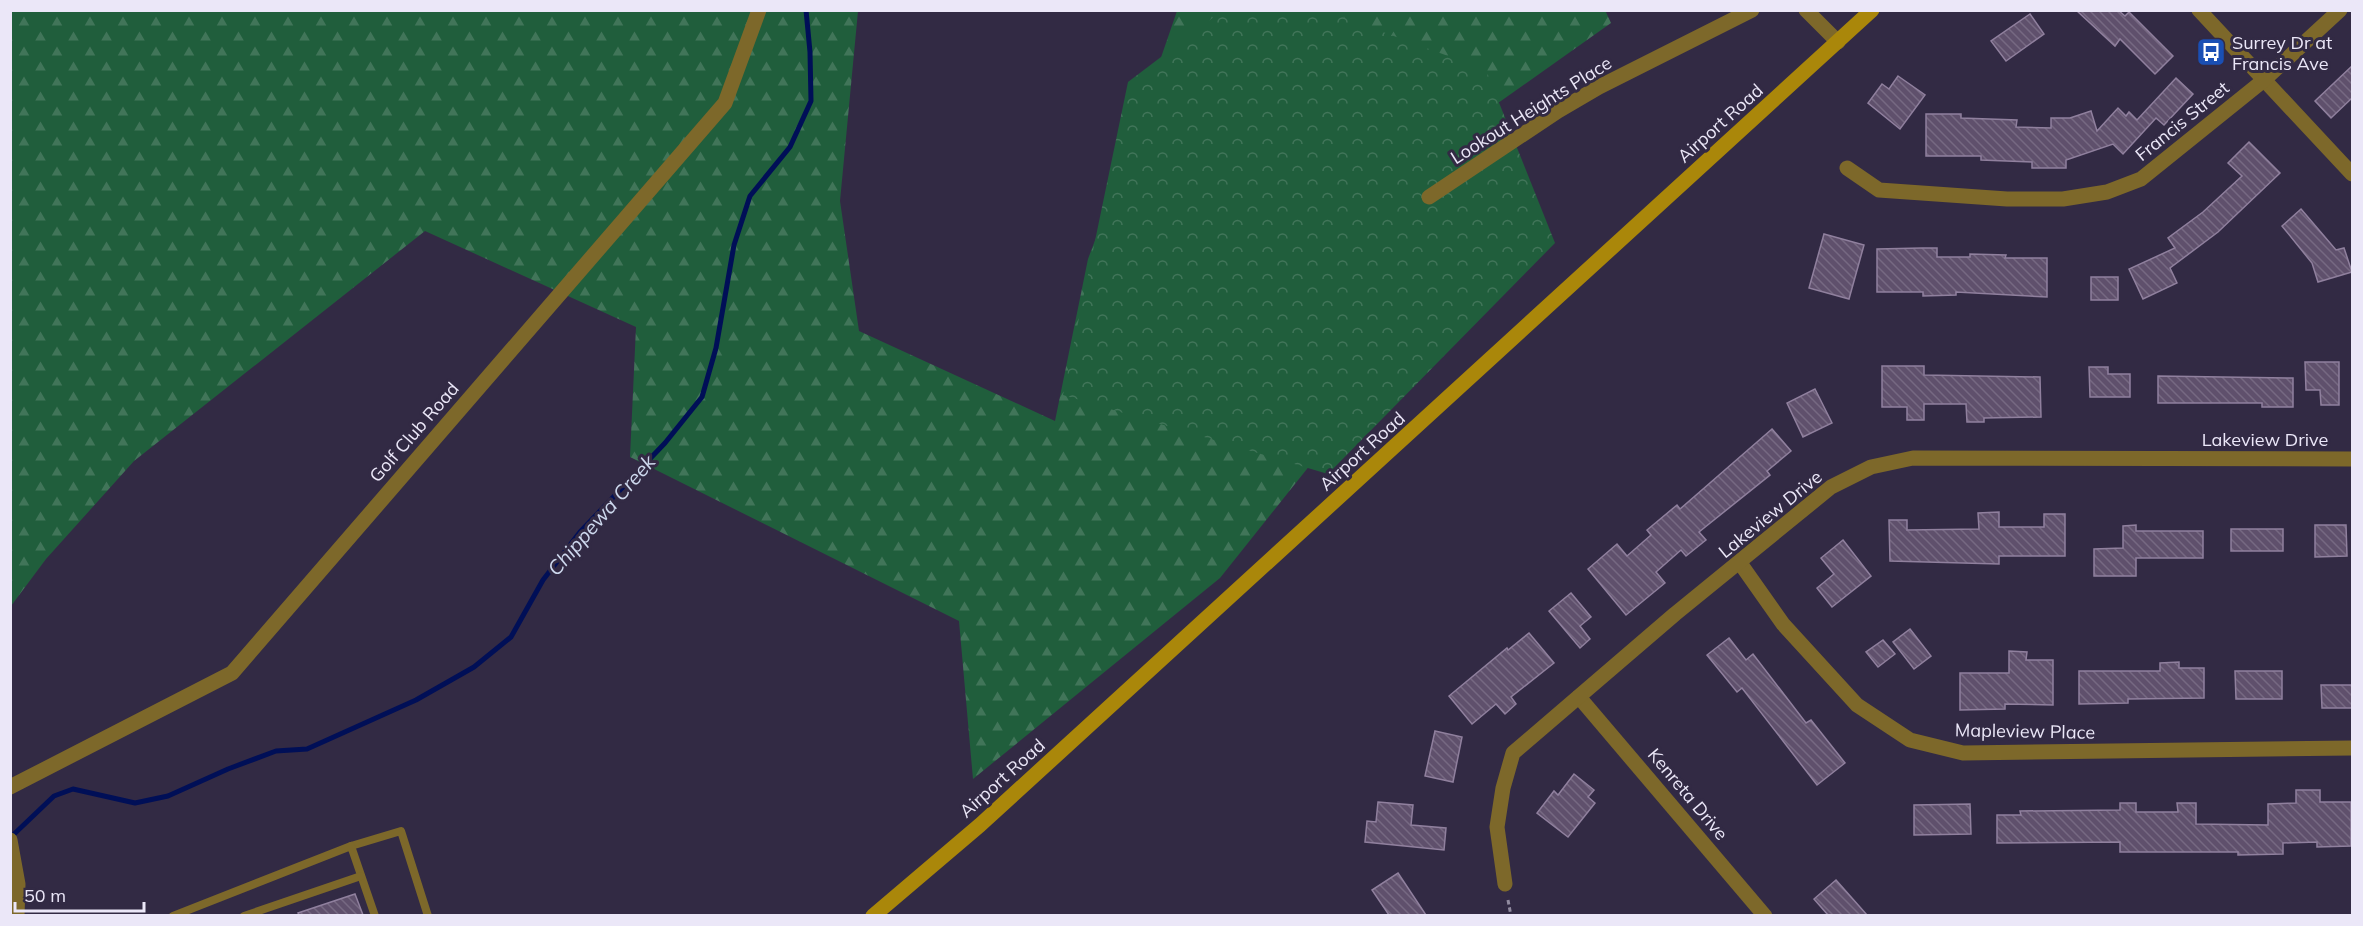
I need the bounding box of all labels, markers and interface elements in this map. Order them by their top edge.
place label: Surrey Dr at Francis Ave [2232,31,2332,75]
bus stop icon: Surrey Dr at Francis Ave [2195,36,2227,68]
street label: Lookout Heights Place [1446,51,1616,169]
street label: Francis Street [2130,76,2234,166]
street label: Airport Road [1672,79,1768,167]
street label: Golf Club Road [364,377,464,487]
street label: Airport Road [1314,407,1410,495]
street label: Lakeview Drive [2202,428,2328,451]
water label: Chippewa Creek [542,449,661,581]
street label: Lakeview Drive [1714,465,1826,563]
street label: Mapleview Place [1955,718,2095,744]
street label: Airport Road [954,734,1050,822]
street label: Kenreta Drive [1643,743,1733,845]
scale bar [15,875,144,913]
text: 50 m [24,884,66,907]

